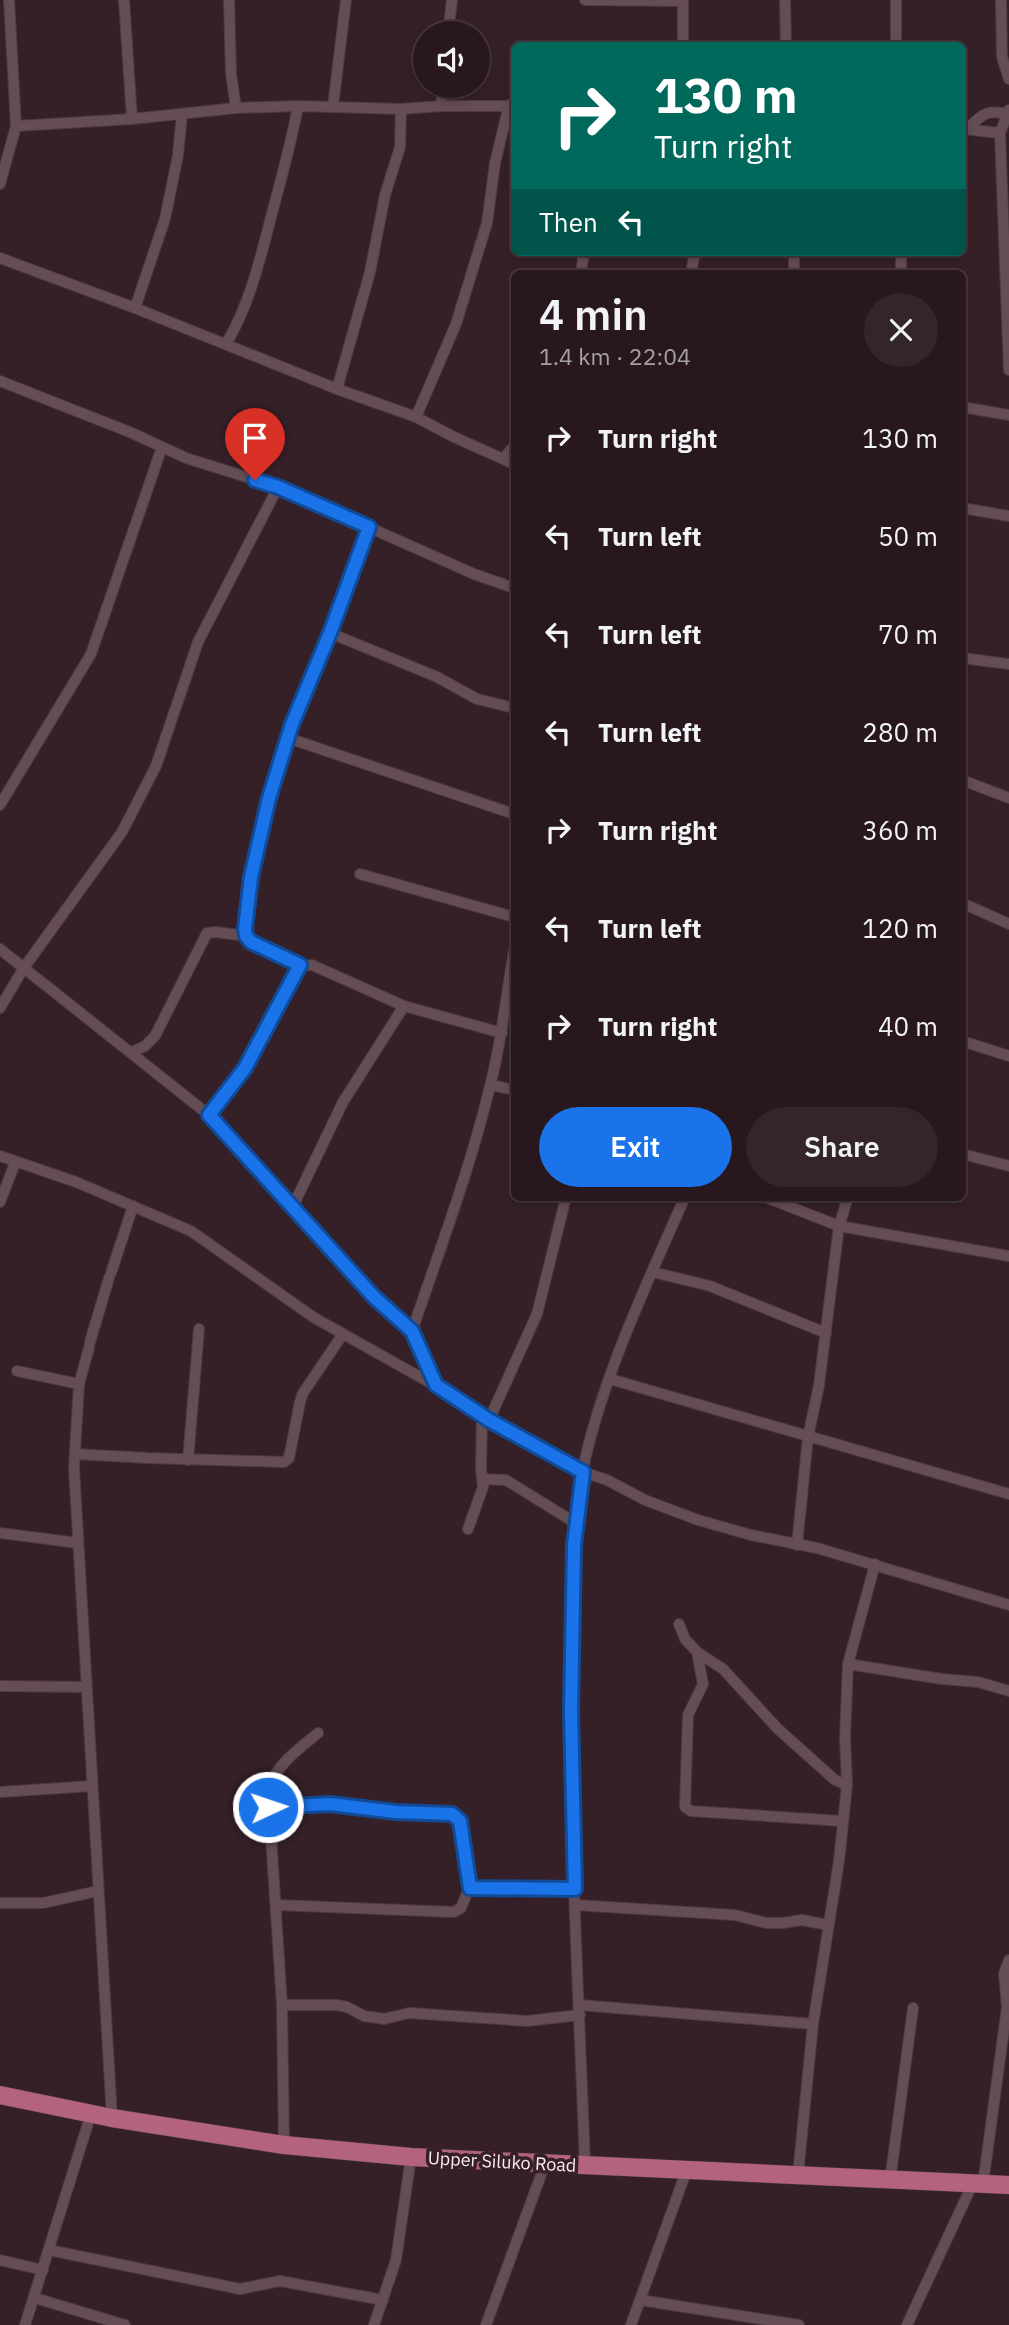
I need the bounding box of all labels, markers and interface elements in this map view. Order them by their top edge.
map controls [413,21,490,98]
button: sound [413,21,490,98]
text: 130 m [654,63,798,126]
icon: right [539,70,630,161]
text: Turn right [654,125,792,167]
icon: left [612,203,650,241]
text: Then [539,205,598,239]
text: 4 min [539,287,648,342]
button: close [864,293,938,367]
text: 1.4 km · 22:04 [539,341,691,371]
pin [225,408,285,480]
icon: arrive [236,419,274,457]
icon: right [539,419,577,457]
text: Turn right [598,421,717,455]
text: 130 m [862,421,938,455]
icon: left [539,517,577,555]
text: Turn left [598,519,701,553]
text: 50 m [878,519,938,553]
icon: left [539,615,577,653]
text: Turn left [598,617,701,651]
text: 70 m [878,617,938,651]
icon: left [539,713,577,751]
text: Turn left [598,715,701,749]
text: 280 m [862,715,938,749]
icon: right [539,811,577,849]
text: Turn right [598,813,717,847]
text: 360 m [862,813,938,847]
icon: left [539,909,577,947]
text: Turn left [598,911,701,945]
text: 120 m [862,911,938,945]
icon: right [539,1007,577,1045]
text: Turn right [598,1009,717,1043]
text: 40 m [878,1009,938,1043]
button: Exit [539,1107,732,1187]
button: Share [746,1107,938,1187]
position arrow [231,1770,305,1844]
street label: Upper Siluko Road [427,2146,577,2177]

